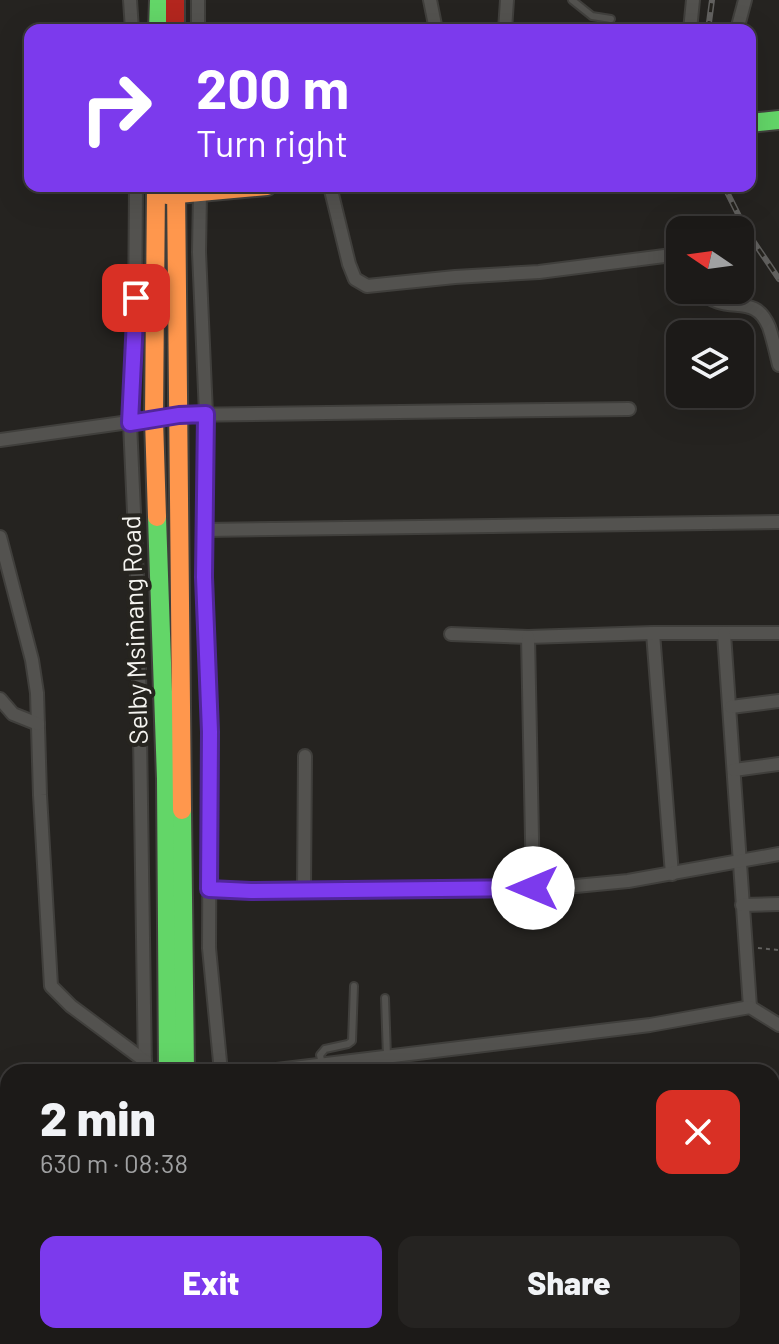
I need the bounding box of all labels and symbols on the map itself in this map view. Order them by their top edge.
north arrow [666,216,754,304]
pin [102,264,170,332]
street label: Selby Msimang Road [114,515,153,745]
position arrow [491,846,575,930]

